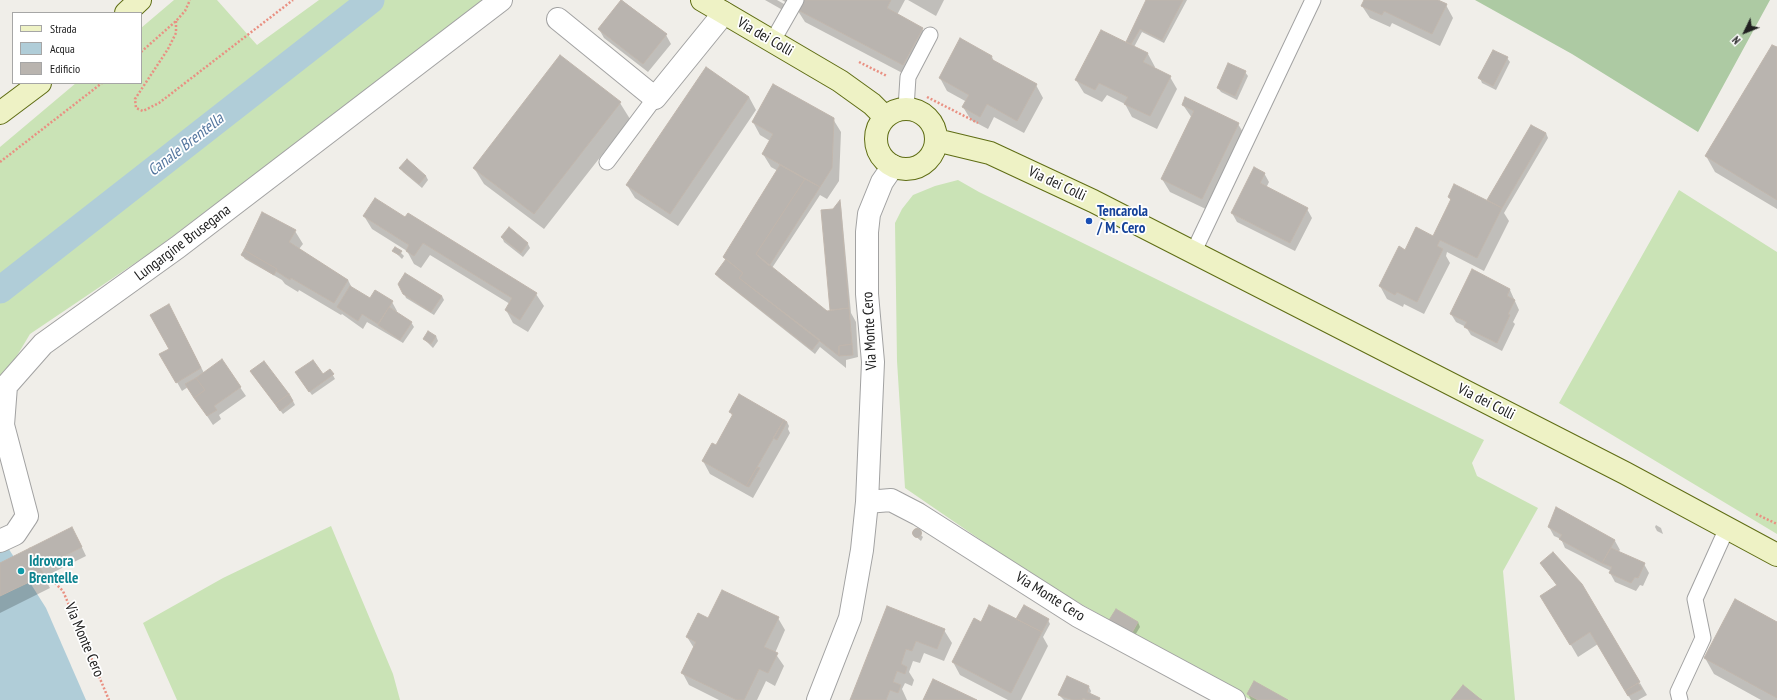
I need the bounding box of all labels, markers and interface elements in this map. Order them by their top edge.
legend [12,12,142,84]
north arrow [1725,12,1765,52]
street label: Via dei Colli [734,14,796,60]
text: Strada [50,21,77,36]
text: N [1729,33,1743,47]
text: Acqua [50,41,75,56]
text: Edificio [50,61,80,76]
water label: Canale Brentella [144,109,228,181]
street label: Via dei Colli [1025,163,1089,205]
street label: Lungargine Brusegana [132,201,234,285]
place label: Tencarola / M. Cero [1097,203,1148,238]
marker: Tencarola / M. Cero [1084,216,1094,226]
street label: Via Monte Cero [859,291,881,371]
street label: Via dei Colli [1454,380,1518,424]
place label: Idrovora Brentelle [29,553,78,588]
marker: Idrovora Brentelle [16,566,26,576]
street label: Via Monte Cero [1012,569,1088,625]
street label: Via Monte Cero [60,600,108,680]

